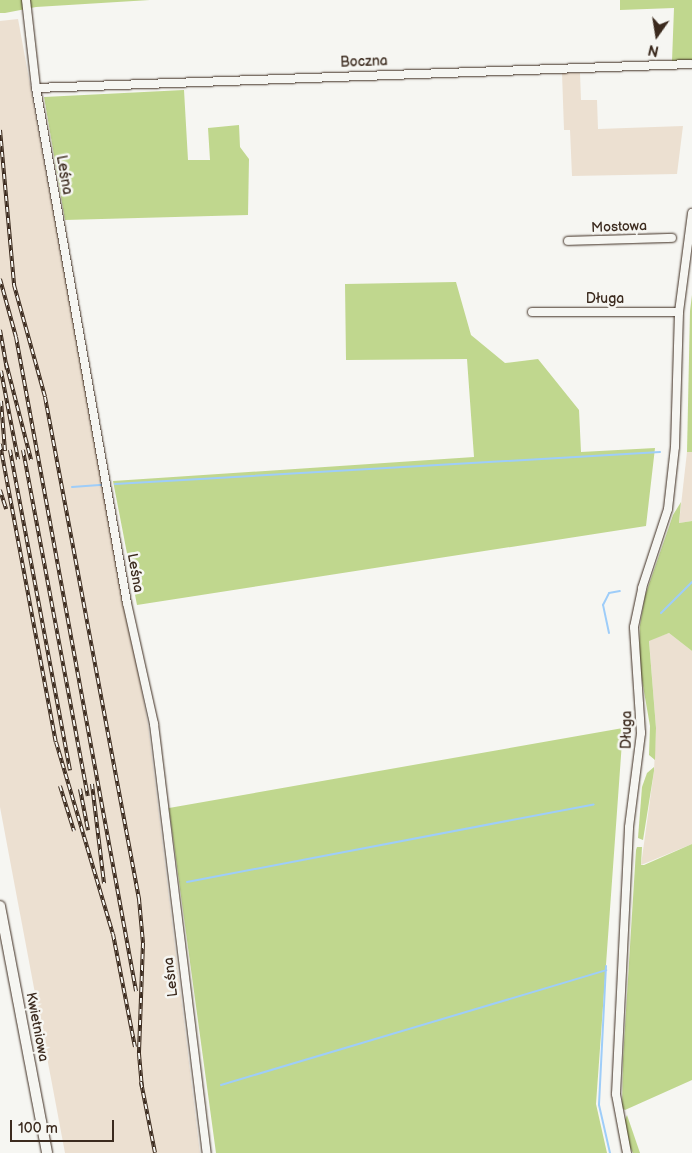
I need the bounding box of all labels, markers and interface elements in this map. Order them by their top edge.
north arrow [632,10,682,60]
text: N [646,41,661,60]
street label: Boczna [340,53,388,71]
street label: Leśna [52,154,76,196]
street label: Mostowa [591,218,647,236]
street label: Długa [586,291,624,307]
street label: Leśna [123,552,147,594]
street label: Długa [618,711,636,749]
street label: Leśna [160,956,182,998]
street label: Kwietniowa [22,991,52,1063]
scale bar [12,1110,116,1142]
text: 100 m [18,1119,58,1138]

